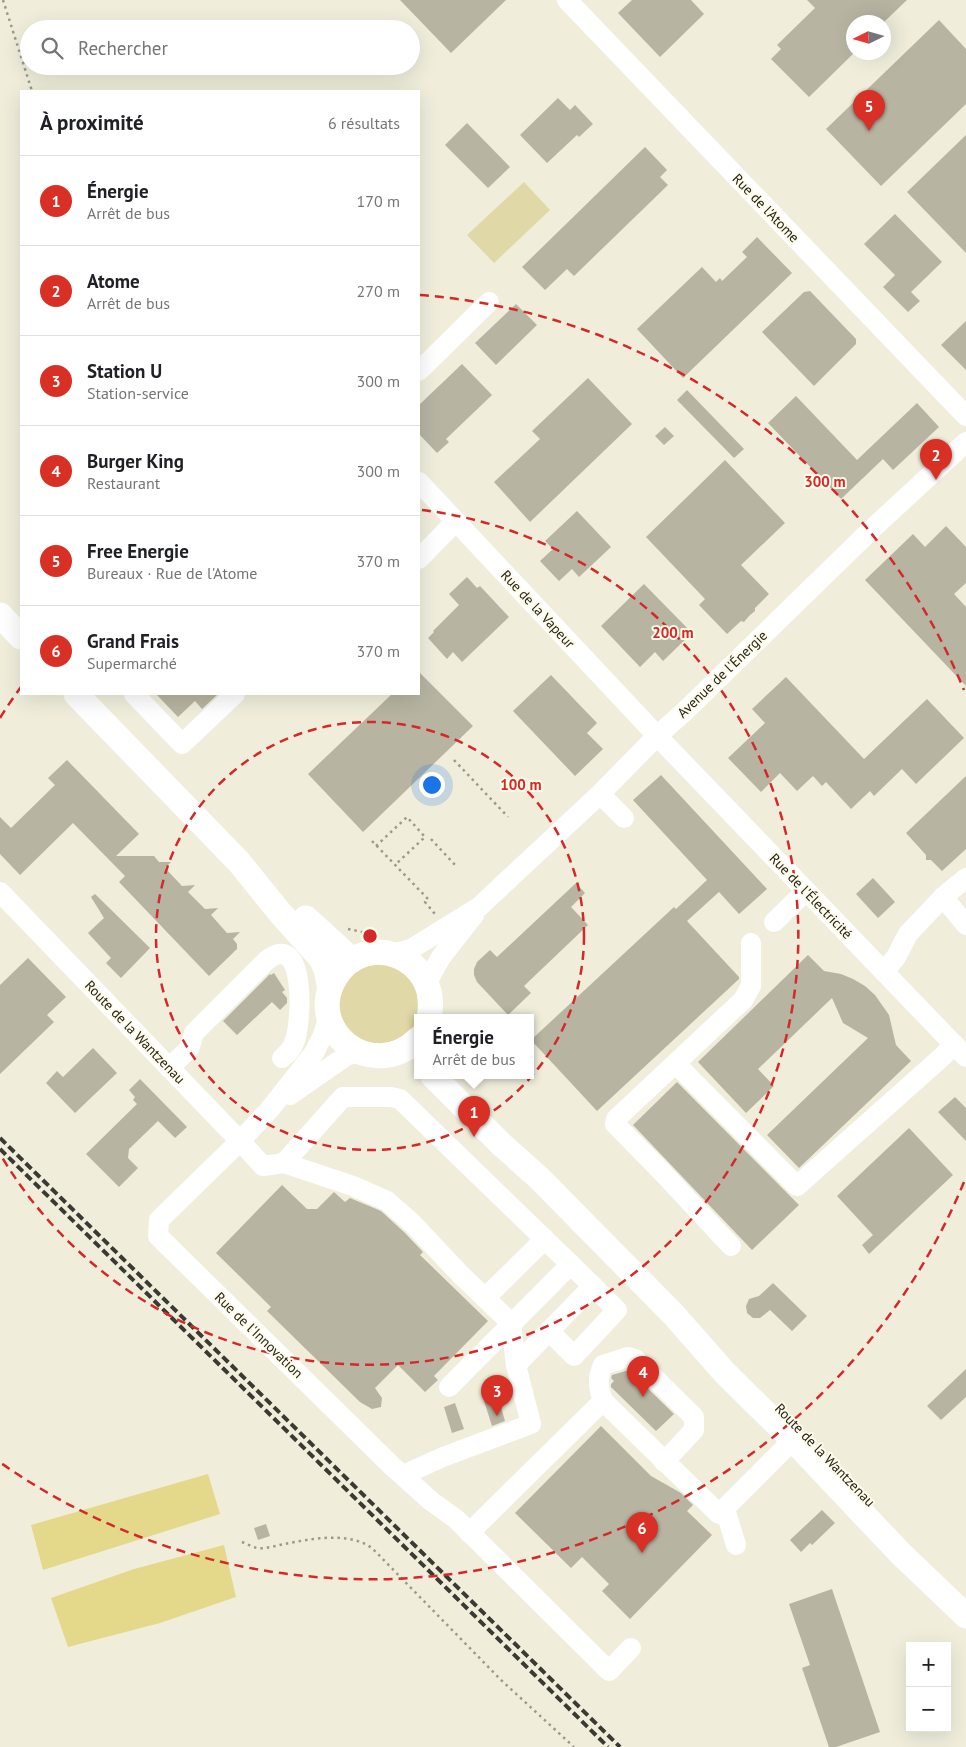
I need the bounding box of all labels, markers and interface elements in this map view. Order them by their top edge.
north arrow [846,15,891,60]
search box [20,20,420,75]
icon: search [38,34,66,62]
text: Rechercher [78,36,168,60]
pin: 5 [853,90,885,131]
text: À proximité [40,109,144,136]
text: 6 résultats [328,113,400,133]
street label: Rue de l'Atome [729,170,803,246]
text: Énergie [87,179,149,203]
text: 1 [51,191,61,211]
text: 170 m [357,191,400,211]
text: Arrêt de bus [87,203,170,223]
text: Atome [87,269,140,293]
text: 2 [51,281,61,301]
text: 270 m [357,281,400,301]
text: Arrêt de bus [87,293,170,313]
text: Station U [87,359,162,383]
text: 3 [51,371,61,391]
text: 300 m [357,371,400,391]
text: Station-service [87,383,189,403]
pin: 2 [920,439,952,480]
text: Burger King [87,449,184,473]
text: 4 [51,461,61,481]
text: 300 m [357,461,400,481]
text: 300 m [804,472,846,491]
text: Restaurant [87,473,160,493]
text: Free Energie [87,539,189,563]
text: 5 [51,551,61,571]
text: 370 m [357,551,400,571]
text: Bureaux · Rue de l'Atome [87,563,257,583]
street label: Rue de la Vapeur [497,566,579,652]
text: 200 m [652,623,694,642]
street label: Avenue de l'Énergie [673,626,771,722]
text: Grand Frais [87,629,179,653]
text: 6 [51,641,61,661]
text: 370 m [357,641,400,661]
text: Supermarché [87,653,177,673]
your location [419,772,445,798]
text: 100 m [500,775,542,794]
street label: Rue de l'Électricité [766,849,856,943]
centre of rings [361,927,379,945]
street label: Route de la Wantzenau [81,977,189,1087]
popup [414,1014,534,1079]
text: Énergie [432,1025,494,1049]
text: Arrêt de bus [432,1049,516,1069]
pin: 1 [458,1096,490,1137]
street label: Rue de l'Innovation [211,1288,307,1382]
pin: 4 [627,1356,659,1397]
pin: 3 [481,1375,513,1416]
street label: Route de la Wantzenau [771,1400,879,1510]
pin: 6 [626,1512,658,1553]
map controls [906,1642,951,1732]
button: + [906,1642,951,1687]
button: − [906,1687,951,1732]

